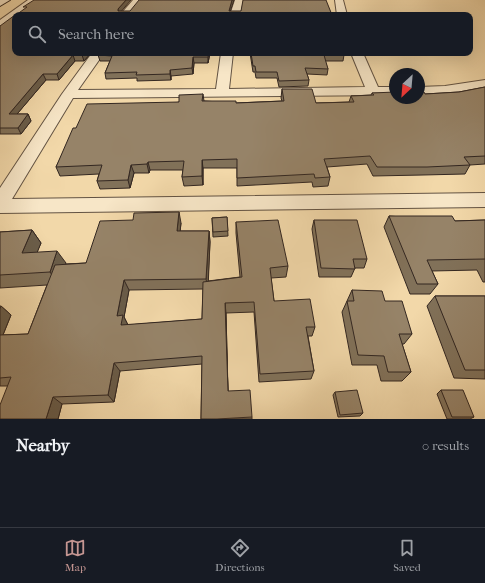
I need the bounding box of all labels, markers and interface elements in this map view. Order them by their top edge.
search box [12,12,473,56]
icon: search [26,23,48,45]
text: Search here [58,25,134,43]
north arrow [389,68,425,104]
text: Nearby [16,435,70,455]
text: 0 results [422,438,469,453]
tab: Map [64,537,86,574]
tab: Directions [215,537,265,574]
tab: Saved [393,537,421,574]

